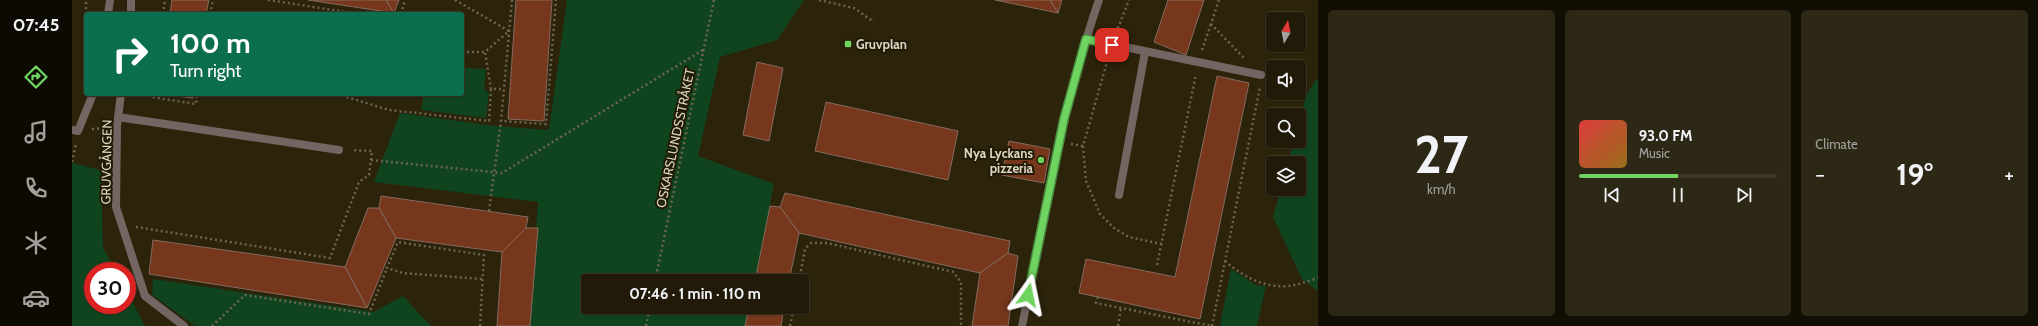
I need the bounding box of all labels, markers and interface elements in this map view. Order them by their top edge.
north arrow [1266,12,1306,52]
map controls [1266,12,1306,196]
text: 07:45 [13,14,59,36]
text: 100 m [170,26,251,60]
icon: right [104,28,156,80]
pin [1095,28,1129,62]
icon: arrive [1101,34,1123,56]
place label: Gruvplan [856,36,907,52]
marker: Gruvplan [843,39,853,49]
text: Turn right [170,60,241,82]
button: sound [1266,60,1306,100]
icon: directions [22,63,50,91]
street label: OSKARSLUNDSSTRÅKET [651,67,698,209]
button: search [1266,108,1306,148]
icon: music [22,118,50,146]
street label: GRUVGÅNGEN [96,119,115,205]
text: 27 [1414,123,1468,186]
text: 93.0 FM [1639,127,1692,145]
text: Climate [1815,136,1858,152]
place label: Nya Lyckans pizzeria [964,145,1034,176]
text: Music [1639,145,1670,161]
marker: Nya Lyckans pizzeria [1036,155,1046,165]
button: layers [1266,156,1306,196]
text: 19° [1896,156,1933,193]
text: − [1815,161,1825,188]
text: + [2004,161,2014,188]
icon: phone [22,174,50,202]
text: km/h [1427,181,1456,197]
icon: previous [1601,184,1623,206]
icon: pause [1667,184,1689,206]
icon: next [1733,184,1755,206]
icon: climate [22,229,50,257]
speed limit sign: 30 [84,262,136,314]
position arrow [1007,274,1049,316]
icon: car [22,284,50,312]
text: 07:46 · 1 min · 110 m [629,285,761,303]

